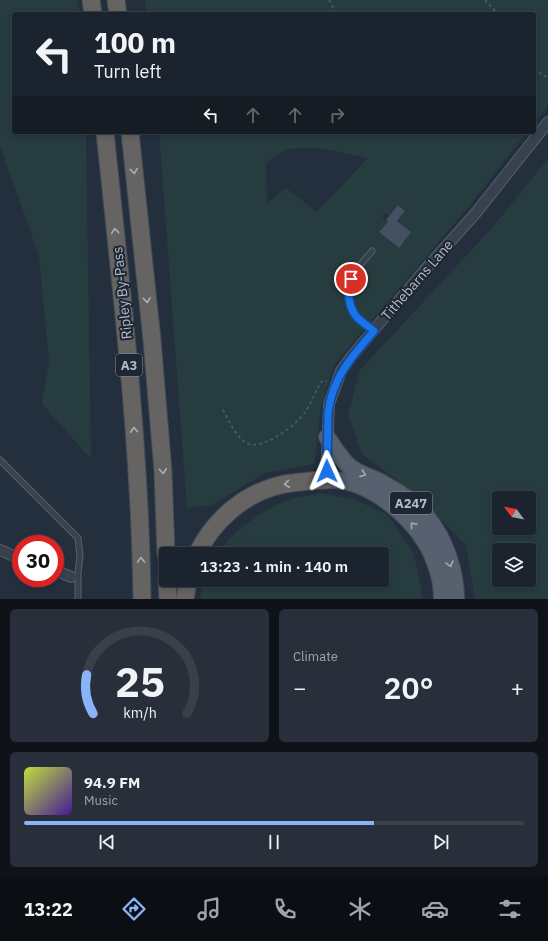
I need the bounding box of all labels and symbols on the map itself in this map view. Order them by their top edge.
one-way arrow [129,168,138,174]
one-way arrow [111,228,120,234]
street label: Tithebarns Lane [377,236,457,324]
street label: Ripley By-Pass [108,246,136,340]
pin [334,262,368,296]
one-way arrow [143,297,152,303]
road number: A3 [116,354,142,376]
one-way arrow [130,427,139,433]
position arrow [306,450,348,492]
one-way arrow [159,468,168,474]
one-way arrow [359,470,366,478]
one-way arrow [284,479,290,488]
north arrow [492,491,536,535]
road number: A247 [390,492,432,514]
one-way arrow [410,523,417,530]
speed limit sign: 30 [12,535,64,587]
one-way arrow [137,557,146,563]
one-way arrow [445,560,454,567]

